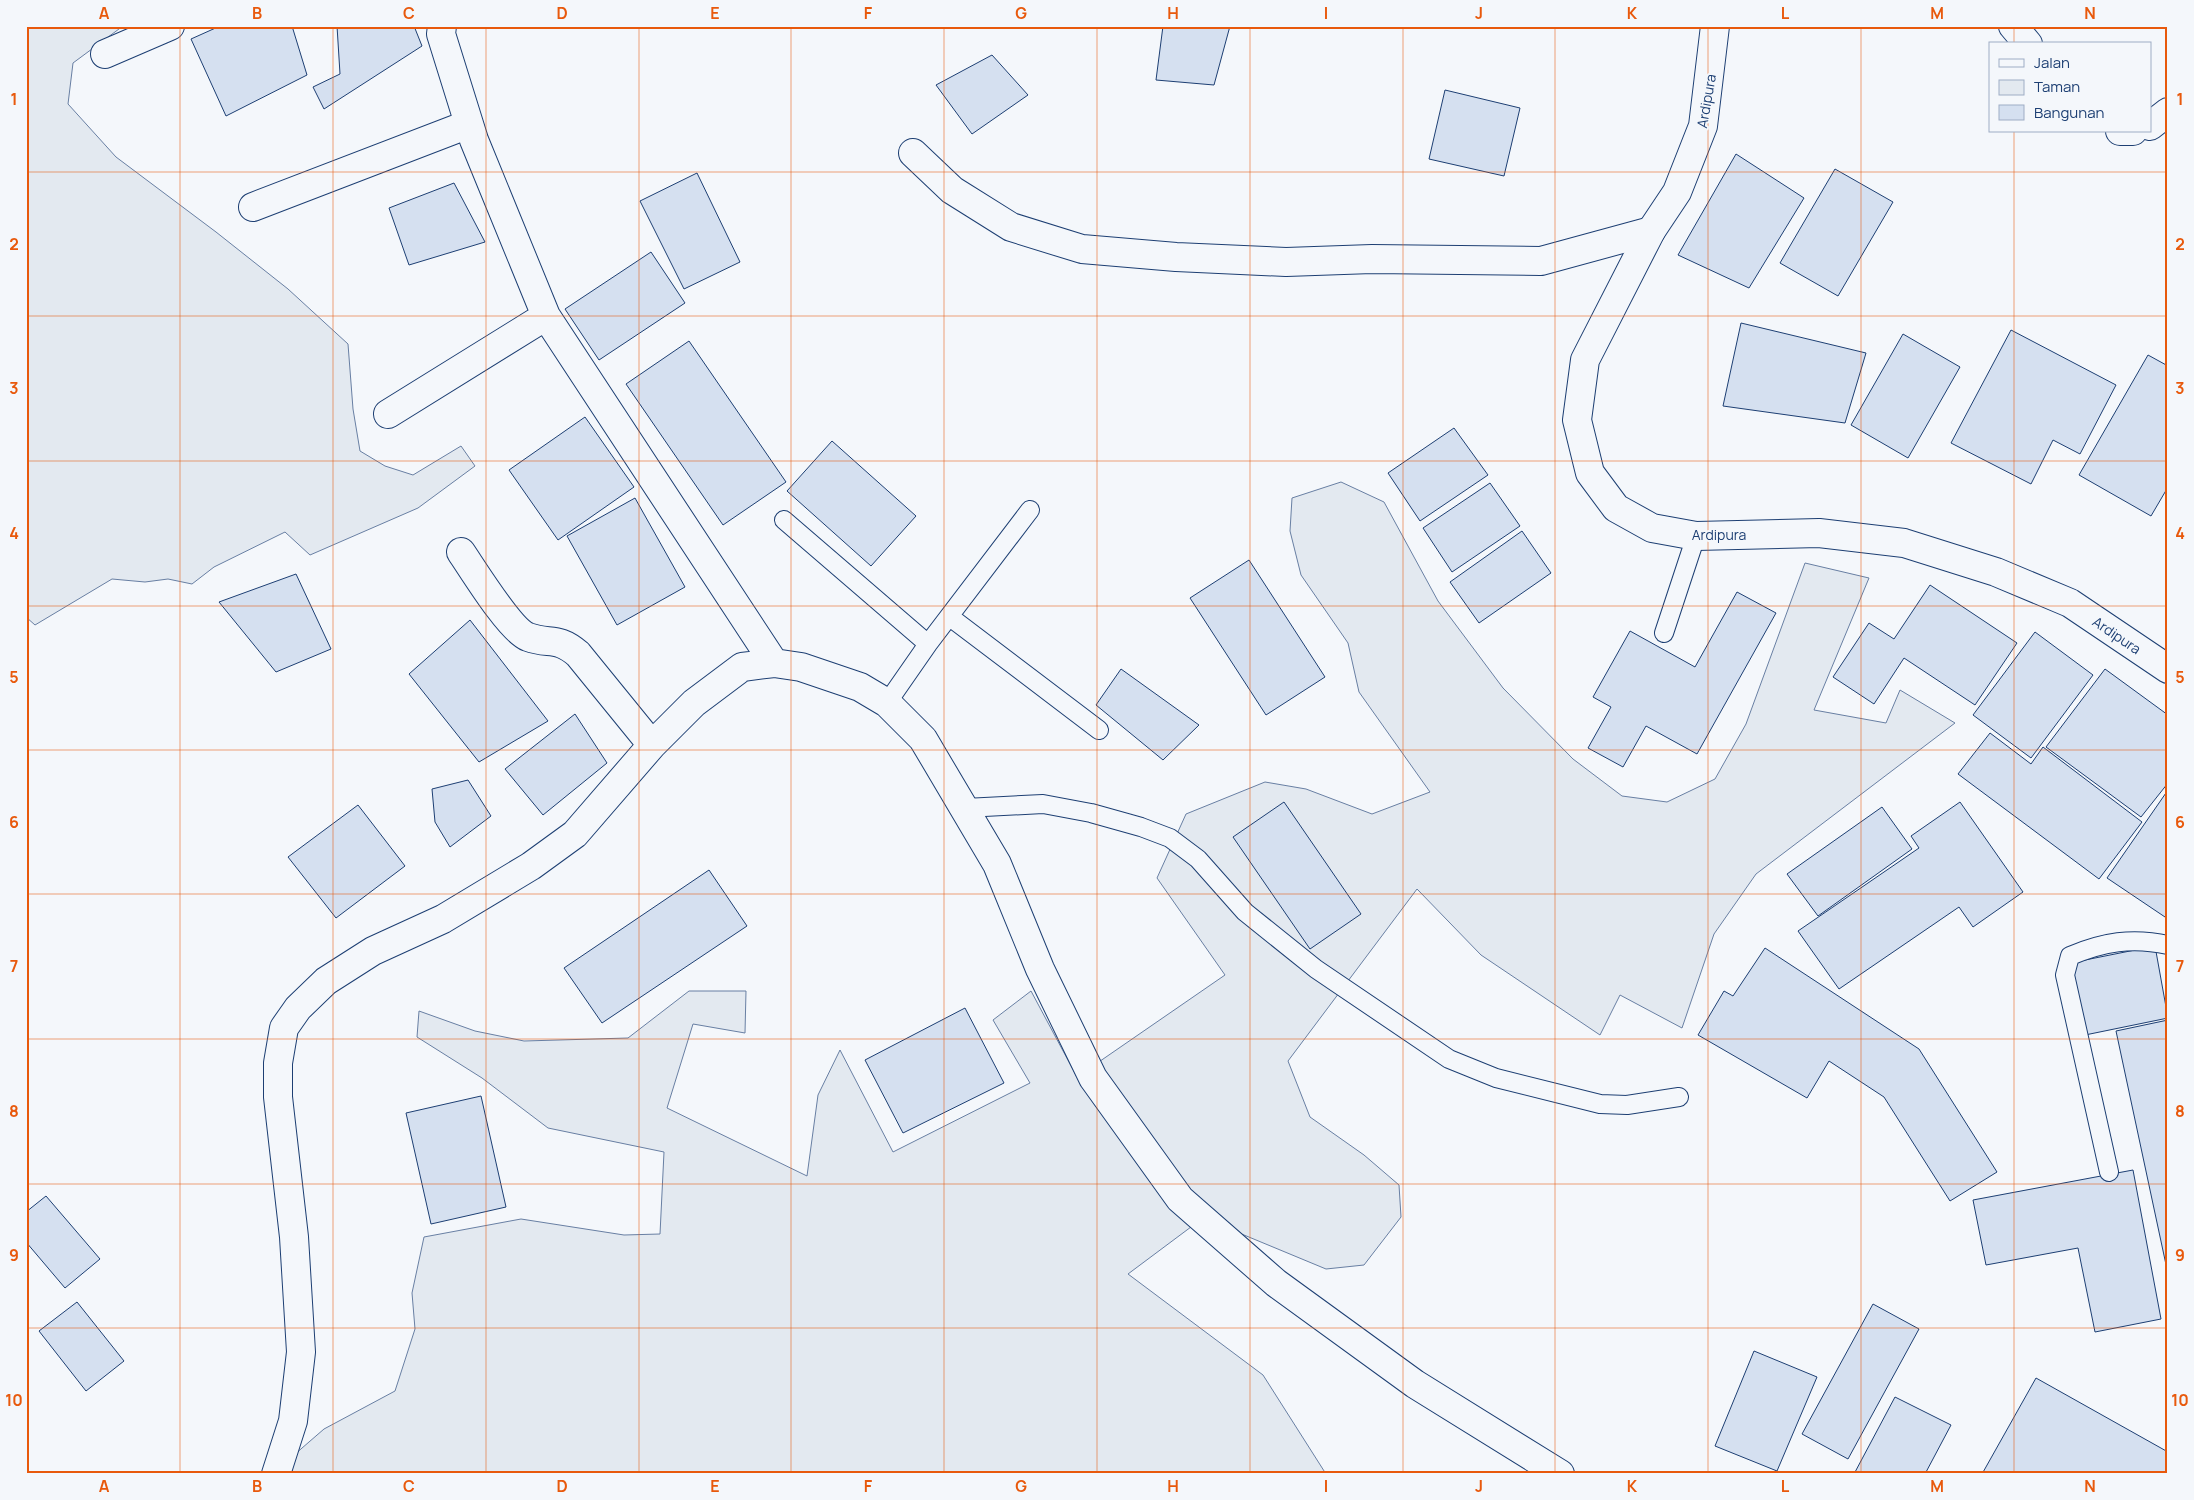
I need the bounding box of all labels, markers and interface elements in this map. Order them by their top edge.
text: A [99,2,110,24]
text: B [252,2,262,24]
text: C [403,2,415,24]
text: D [556,2,568,24]
text: E [710,2,720,24]
text: F [864,2,873,24]
text: G [1015,2,1027,24]
text: H [1167,2,1179,24]
text: I [1324,2,1328,24]
text: J [1475,2,1483,24]
text: K [1627,2,1638,24]
text: L [1781,2,1790,24]
text: M [1930,2,1944,24]
text: N [2084,2,2096,24]
legend [1989,42,2152,132]
text: Jalan [2034,52,2070,73]
street label: Ardipura [1692,73,1720,129]
text: Taman [2034,76,2080,97]
text: 1 [10,88,18,110]
text: 1 [2176,88,2184,110]
text: Bangunan [2034,102,2104,123]
text: 2 [9,233,19,255]
text: 2 [2175,233,2185,255]
text: 3 [9,377,19,399]
text: 3 [2175,377,2185,399]
text: 4 [9,522,19,544]
text: 4 [2175,522,2185,544]
street label: Ardipura [1692,525,1746,544]
street label: Ardipura [2089,612,2145,658]
text: 5 [9,666,19,688]
text: 5 [2175,666,2185,688]
text: 6 [9,811,19,833]
text: 6 [2175,811,2185,833]
text: 7 [10,955,18,977]
text: 7 [2176,955,2184,977]
text: 8 [9,1100,19,1122]
text: 8 [2175,1100,2185,1122]
text: 9 [9,1244,19,1266]
text: 9 [2175,1244,2185,1266]
text: 10 [5,1389,23,1411]
text: 10 [2171,1389,2189,1411]
text: A [99,1475,110,1497]
text: B [252,1475,262,1497]
text: C [403,1475,415,1497]
text: D [556,1475,568,1497]
text: E [710,1475,720,1497]
text: F [864,1475,873,1497]
text: G [1015,1475,1027,1497]
text: H [1167,1475,1179,1497]
text: I [1324,1475,1328,1497]
text: J [1475,1475,1483,1497]
text: K [1627,1475,1638,1497]
text: L [1781,1475,1790,1497]
text: M [1930,1475,1944,1497]
text: N [2084,1475,2096,1497]

